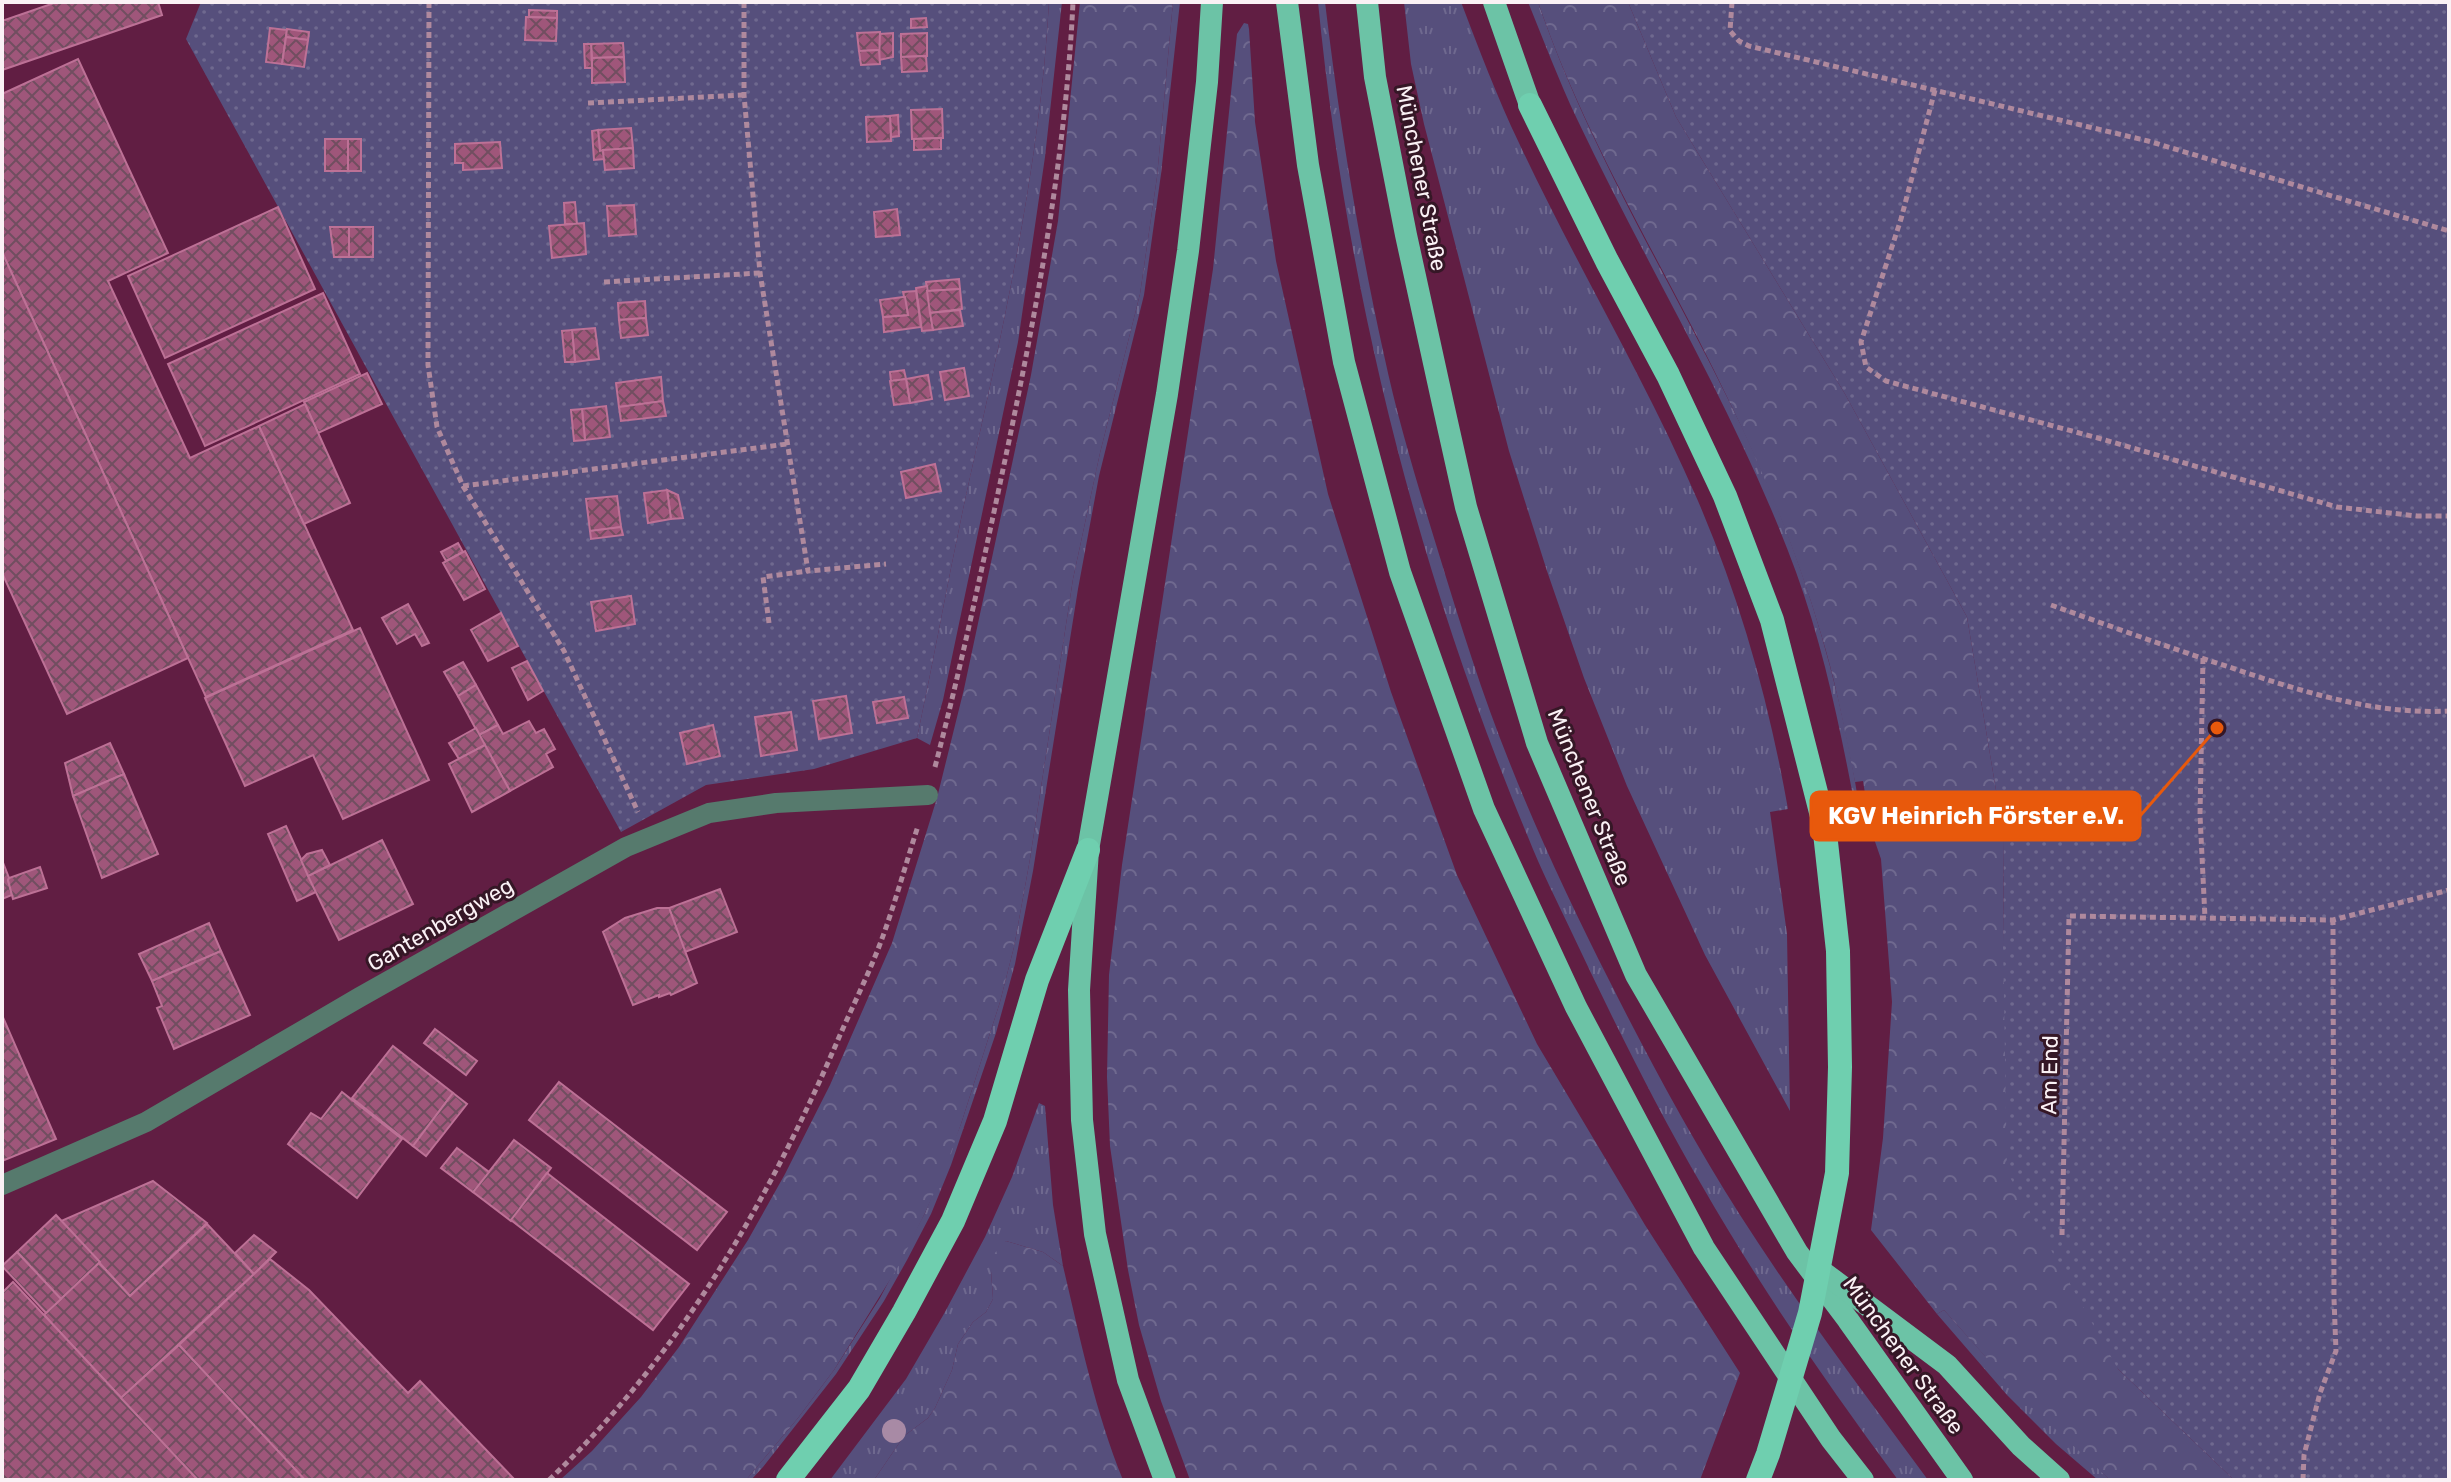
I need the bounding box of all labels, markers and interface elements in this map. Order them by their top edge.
street label: Münchener Straße [1390,83,1453,273]
street label: Münchener Straße [1542,705,1637,890]
callout: KGV Heinrich Förster e.V. [1811,792,2140,840]
text: KGV Heinrich Förster e.V. [1828,802,2124,830]
street label: Gantenbergweg [362,872,518,977]
street label: Am End [2035,1035,2064,1115]
street label: Münchener Straße [1837,1271,1970,1440]

